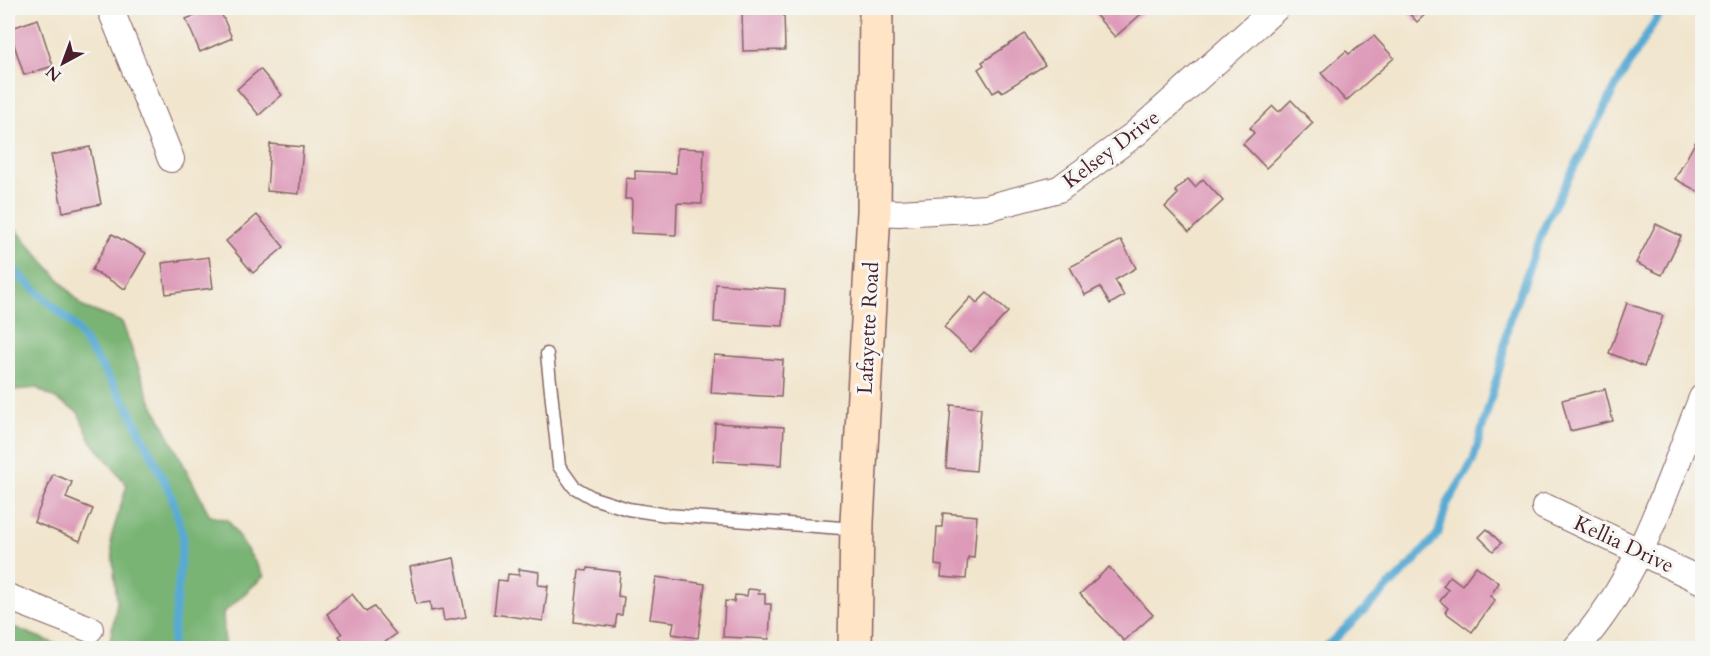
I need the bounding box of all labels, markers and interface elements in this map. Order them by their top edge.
north arrow [33,33,93,93]
text: N [41,61,66,86]
street label: Kelsey Drive [1057,103,1166,195]
street label: Lafayette Road [851,261,886,395]
street label: Kellia Drive [1569,509,1679,580]

